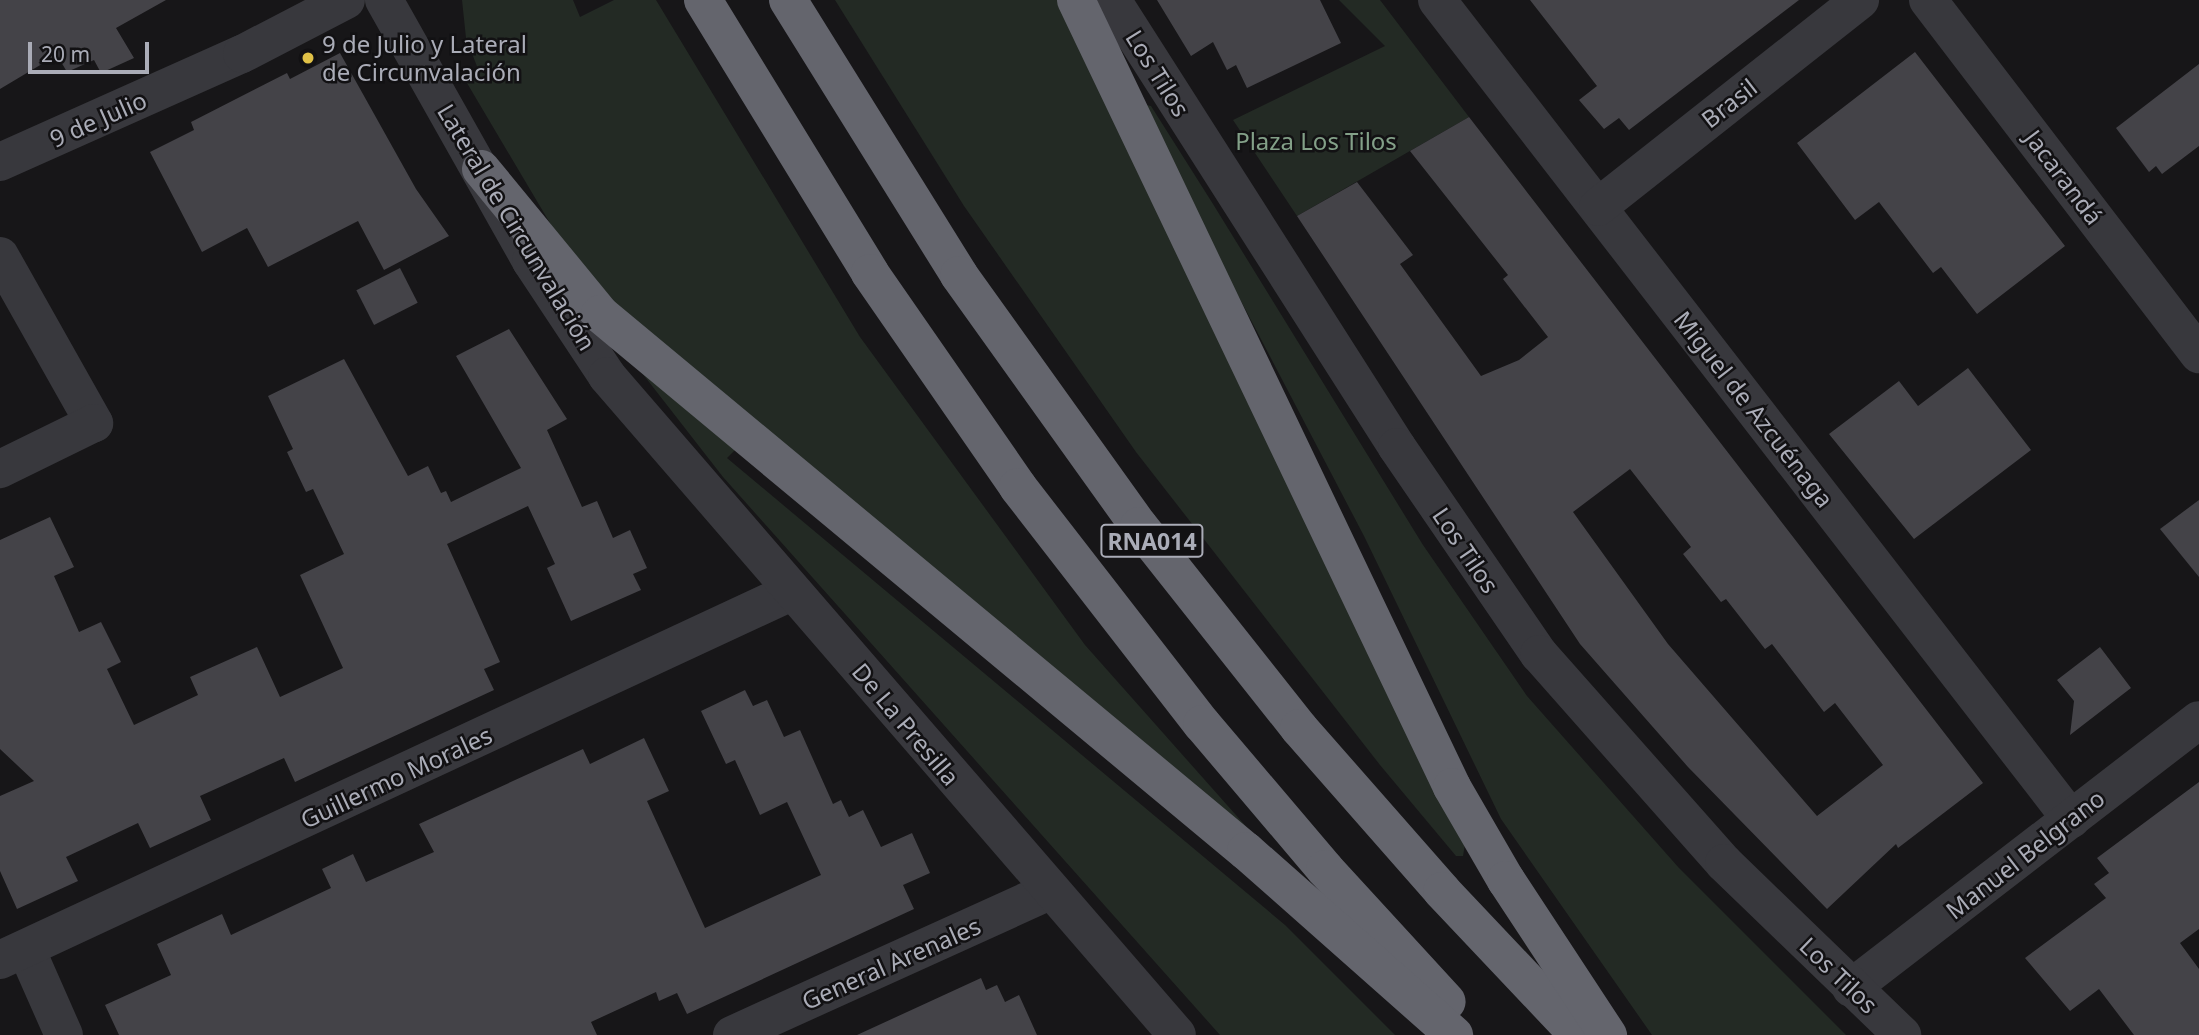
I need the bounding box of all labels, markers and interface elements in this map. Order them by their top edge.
street label: Los Tilos [1120,24,1196,122]
scale bar [32,28,152,72]
place label: 9 de Julio y Lateral de Circunvalación [322,30,527,86]
text: 20 m [41,40,90,68]
marker: 9 de Julio y Lateral de Circunvalación [300,50,316,66]
street label: Brasil [1696,72,1762,134]
street label: 9 de Julio [45,85,151,153]
street label: Lateral de Circunvalación [432,99,602,355]
street label: Jacarandá [2019,124,2109,230]
park label: Plaza Los Tilos [1235,127,1397,155]
street label: Miguel de Azcuénaga [1668,305,1840,513]
street label: Los Tilos [1427,502,1505,598]
road number: RNA014 [1100,522,1204,561]
street label: De La Presilla [847,657,965,791]
street label: Guillermo Morales [296,720,496,834]
street label: Manuel Belgrano [1940,783,2110,925]
street label: General Arenales [797,911,985,1015]
street label: Los Tilos [1794,931,1884,1019]

